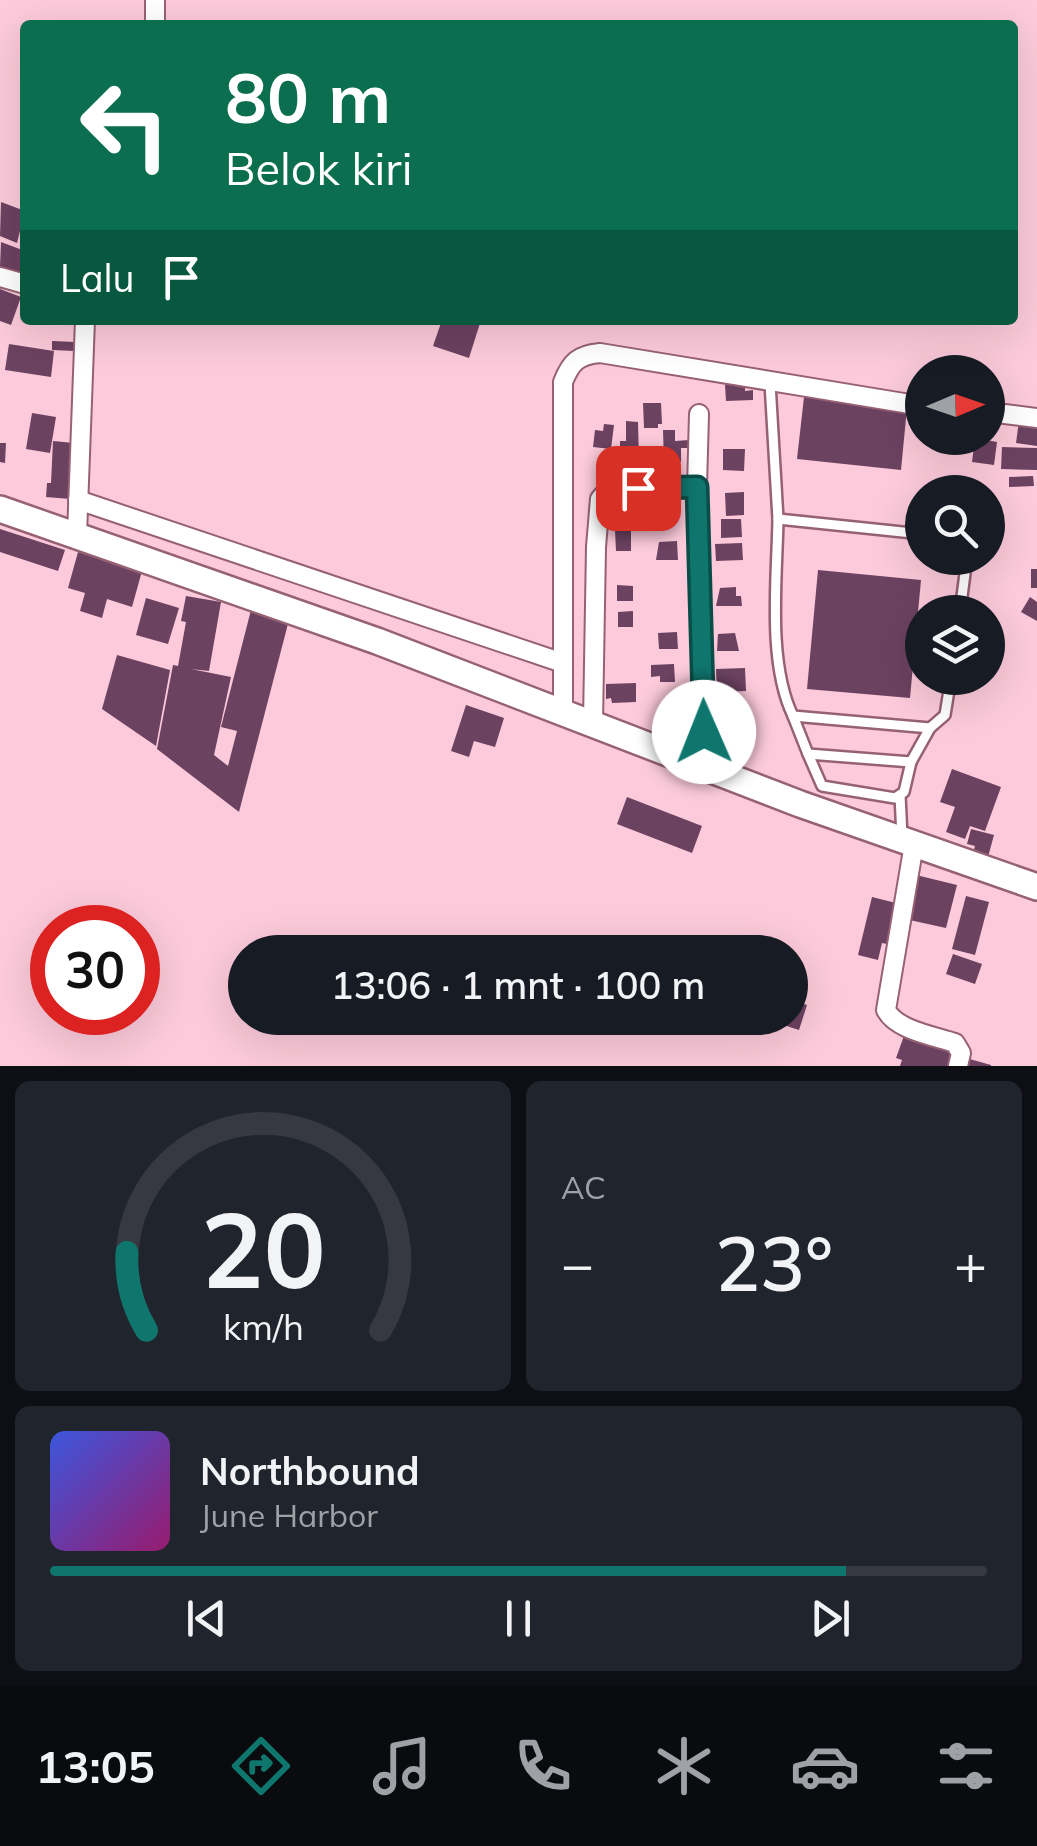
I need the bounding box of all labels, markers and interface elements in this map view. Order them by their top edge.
text: 80 m [225,53,391,141]
icon: left [60,60,190,190]
text: Belok kiri [225,140,412,196]
icon: arrive [154,250,209,305]
text: Lalu [60,254,134,302]
north arrow [905,355,1005,455]
map controls [905,355,1005,695]
pin [596,446,681,531]
icon: arrive [611,461,666,516]
button: search [905,475,1005,575]
button: layers [905,595,1005,695]
position arrow [652,680,756,784]
speed limit sign: 30 [30,905,160,1035]
text: 13:06 · 1 mnt · 100 m [331,961,705,1009]
text: AC [561,1167,606,1207]
text: 20 [201,1183,325,1314]
text: 23° [715,1216,833,1310]
text: − [561,1229,594,1298]
text: + [954,1229,987,1298]
text: km/h [223,1304,303,1349]
text: Northbound [200,1447,420,1495]
text: June Harbor [200,1495,378,1535]
icon: previous [179,1591,234,1646]
icon: pause [491,1591,546,1646]
icon: next [803,1591,858,1646]
icon: directions [226,1731,296,1801]
icon: music [367,1731,437,1801]
icon: phone [508,1731,578,1801]
icon: climate [649,1731,719,1801]
icon: car [790,1731,860,1801]
icon: filters [931,1731,1001,1801]
text: 13:05 [36,1738,155,1794]

